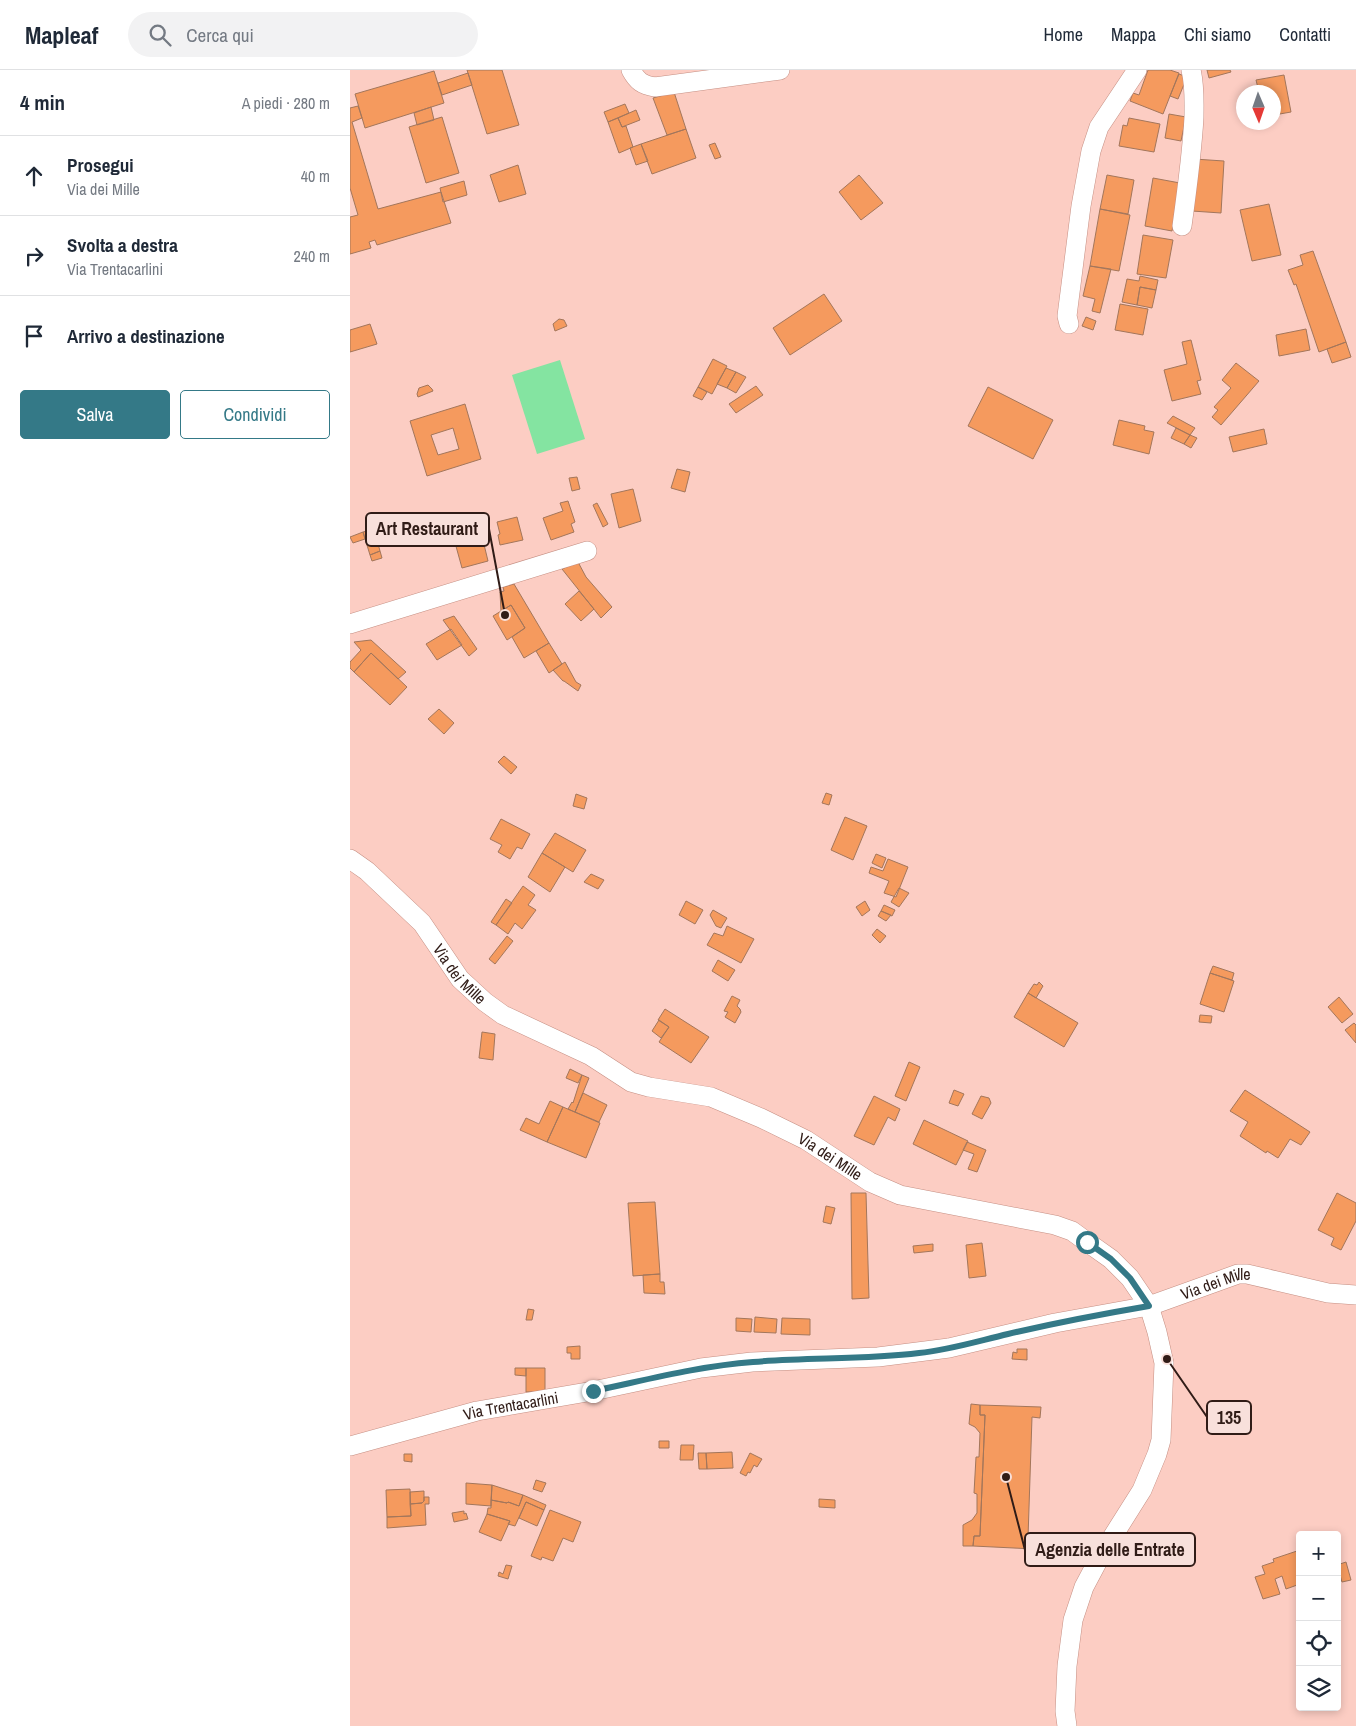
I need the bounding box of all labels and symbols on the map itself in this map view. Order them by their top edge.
north arrow [1236,85,1281,130]
callout: Art Restaurant [366,513,489,546]
text: Art Restaurant [376,516,478,541]
street label: Via dei Mille [428,939,491,1009]
street label: Via dei Mille [795,1127,867,1185]
route start [1076,1231,1099,1254]
street label: Via dei Mille [1178,1263,1250,1305]
route end [582,1380,605,1403]
street label: Via Trentacarlini [461,1386,560,1425]
callout: 135 [1207,1401,1251,1434]
text: 135 [1217,1405,1241,1430]
callout: Agenzia delle Entrate [1025,1533,1195,1566]
text: Agenzia delle Entrate [1035,1537,1185,1562]

